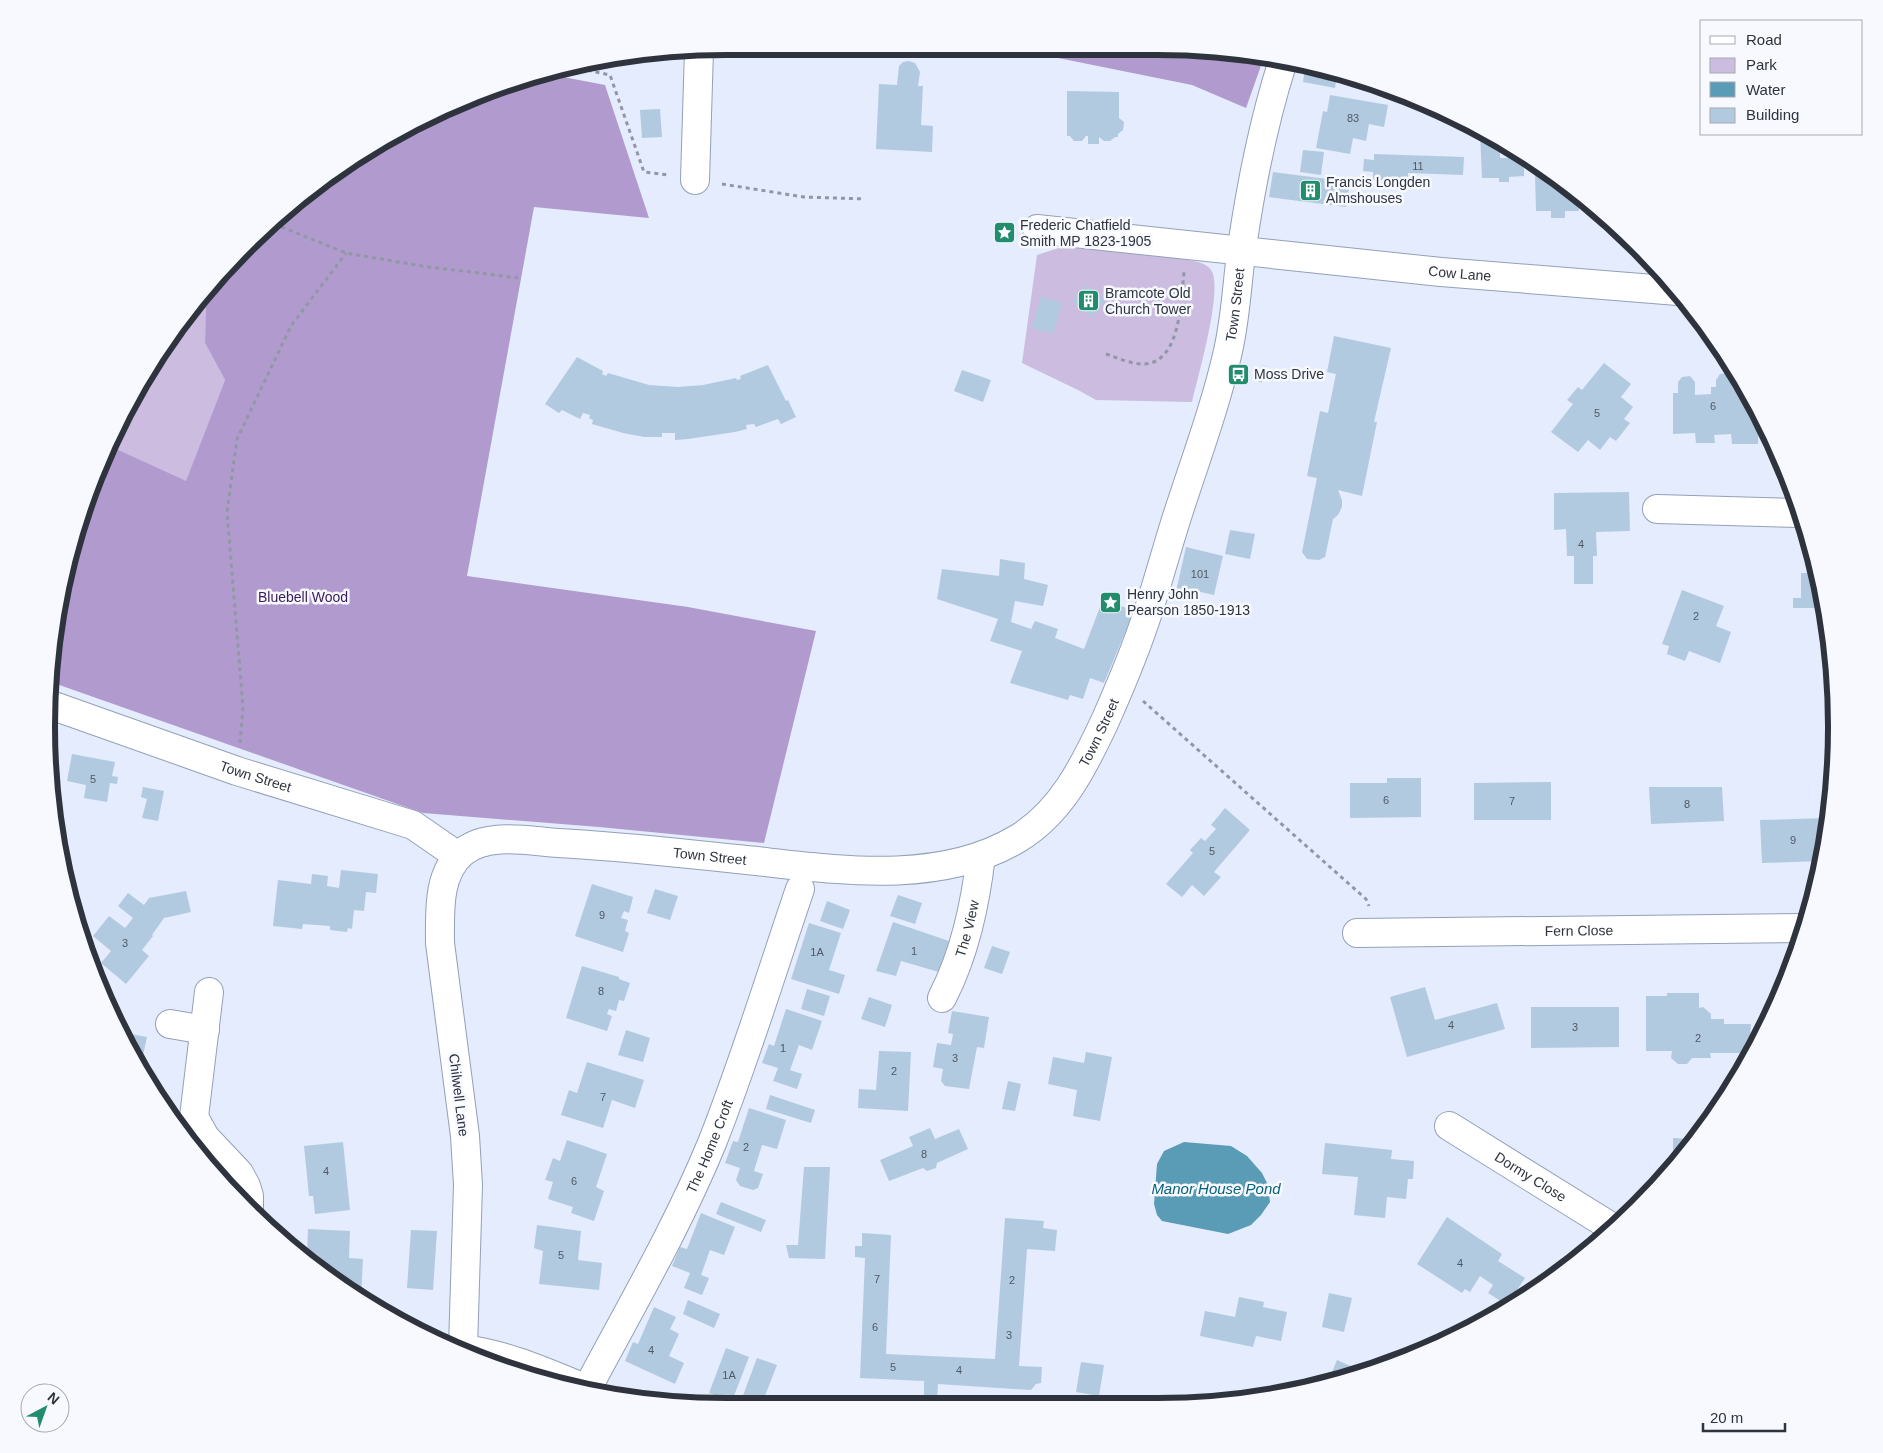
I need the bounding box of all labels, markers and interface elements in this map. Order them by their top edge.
legend [1700,20,1863,135]
text: Road [1746,31,1782,48]
text: Park [1746,56,1777,73]
text: Water [1746,81,1785,98]
text: Building [1746,106,1799,123]
house number: 83 [1347,112,1359,124]
house number: 11 [1412,160,1424,172]
place label: Francis Longden Almshouses [1326,174,1430,206]
building icon: Francis Longden Almshouses [1298,178,1322,202]
place label: Frederic Chatfield Smith MP 1823-1905 [1020,217,1151,249]
place icon: Frederic Chatfield Smith MP 1823-1905 [992,221,1016,245]
street label: Cow Lane [1427,263,1492,284]
street label: Town Street [1222,267,1247,343]
place label: Bramcote Old Church Tower [1105,285,1191,317]
building icon: Bramcote Old Church Tower [1077,289,1101,313]
bus stop icon: Moss Drive [1226,362,1250,386]
place label: Moss Drive [1254,366,1324,382]
house number: 6 [1710,400,1716,412]
house number: 5 [1594,407,1600,419]
house number: 4 [1578,538,1584,550]
house number: 101 [1191,568,1209,580]
place label: Henry John Pearson 1850-1913 [1127,586,1250,618]
park label: Bluebell Wood [258,589,348,605]
place icon: Henry John Pearson 1850-1913 [1099,590,1123,614]
house number: 2 [1693,610,1699,622]
street label: Town Street [1076,696,1122,770]
street label: Town Street [218,758,293,795]
house number: 5 [90,773,96,785]
house number: 6 [1383,794,1389,806]
house number: 7 [1509,795,1515,807]
house number: 8 [1684,798,1690,810]
house number: 9 [1790,834,1796,846]
street label: Town Street [672,844,747,868]
house number: 5 [1209,845,1215,857]
street label: The View [952,898,982,959]
house number: 9 [599,909,605,921]
street label: Fern Close [1545,922,1614,939]
house number: 3 [122,937,128,949]
house number: 1 [911,945,917,957]
house number: 1A [810,946,824,958]
house number: 8 [598,985,604,997]
house number: 4 [1448,1019,1454,1031]
house number: 3 [1572,1021,1578,1033]
house number: 2 [1695,1032,1701,1044]
house number: 1 [780,1042,786,1054]
house number: 3 [952,1052,958,1064]
street label: Chilwell Lane [446,1053,472,1138]
house number: 2 [891,1065,897,1077]
house number: 7 [600,1091,606,1103]
street label: The Home Croft [683,1097,736,1196]
house number: 2 [743,1141,749,1153]
house number: 8 [921,1148,927,1160]
street label: Dormy Close [1492,1149,1569,1205]
house number: 4 [323,1165,329,1177]
house number: 6 [571,1175,577,1187]
water label: Manor House Pond [1151,1180,1281,1197]
house number: 5 [558,1249,564,1261]
house number: 4 [1457,1257,1463,1269]
house number: 7 [874,1273,880,1285]
house number: 2 [1009,1274,1015,1286]
house number: 6 [872,1321,878,1333]
house number: 3 [1006,1329,1012,1341]
house number: 4 [648,1344,654,1356]
house number: 5 [890,1361,896,1373]
house number: 4 [956,1364,962,1376]
house number: 1A [722,1369,736,1381]
north arrow [20,1383,70,1433]
text: N [44,1389,63,1408]
scale bar [1703,1400,1786,1432]
text: 20 m [1710,1409,1743,1426]

